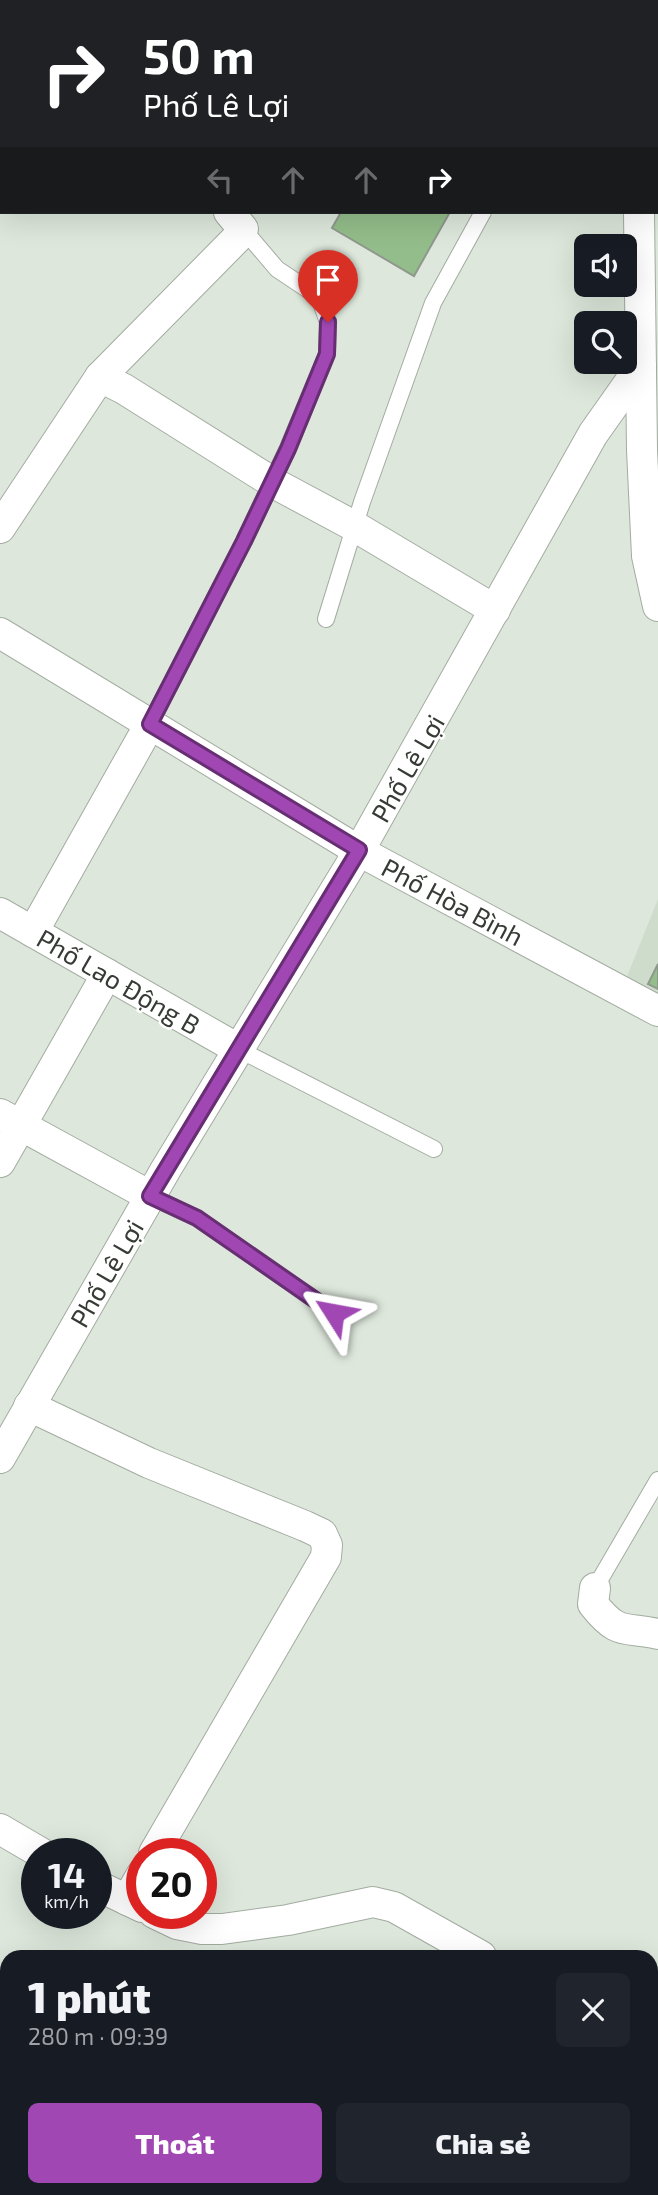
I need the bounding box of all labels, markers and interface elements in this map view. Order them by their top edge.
text: 50 m [143,25,255,84]
icon: right [28,28,119,119]
text: Phố Lê Lợi [143,85,289,123]
icon: left [201,161,239,199]
icon: ahead [274,161,312,199]
icon: ahead [347,161,385,199]
icon: right [420,161,458,199]
map controls [574,234,637,374]
button: sound [574,234,637,297]
pin [298,250,358,322]
icon: arrive [309,261,347,299]
button: search [574,311,637,374]
street label: Phố Lê Lợi [364,709,450,827]
street label: Phố Hòa Bình [377,851,529,951]
street label: Phố Lao Động B [32,922,206,1040]
street label: Phố Lê Lợi [63,1214,149,1332]
position arrow [297,1276,371,1350]
speed limit sign: 20 [126,1838,217,1929]
text: 14 [48,1853,85,1895]
text: km/h [44,1890,89,1912]
text: 1 phút [28,1971,151,2021]
button: close [556,1973,630,2047]
text: 280 m · 09:39 [28,2022,168,2050]
button: Thoát [28,2103,322,2183]
button: Chia sẻ [336,2103,630,2183]

